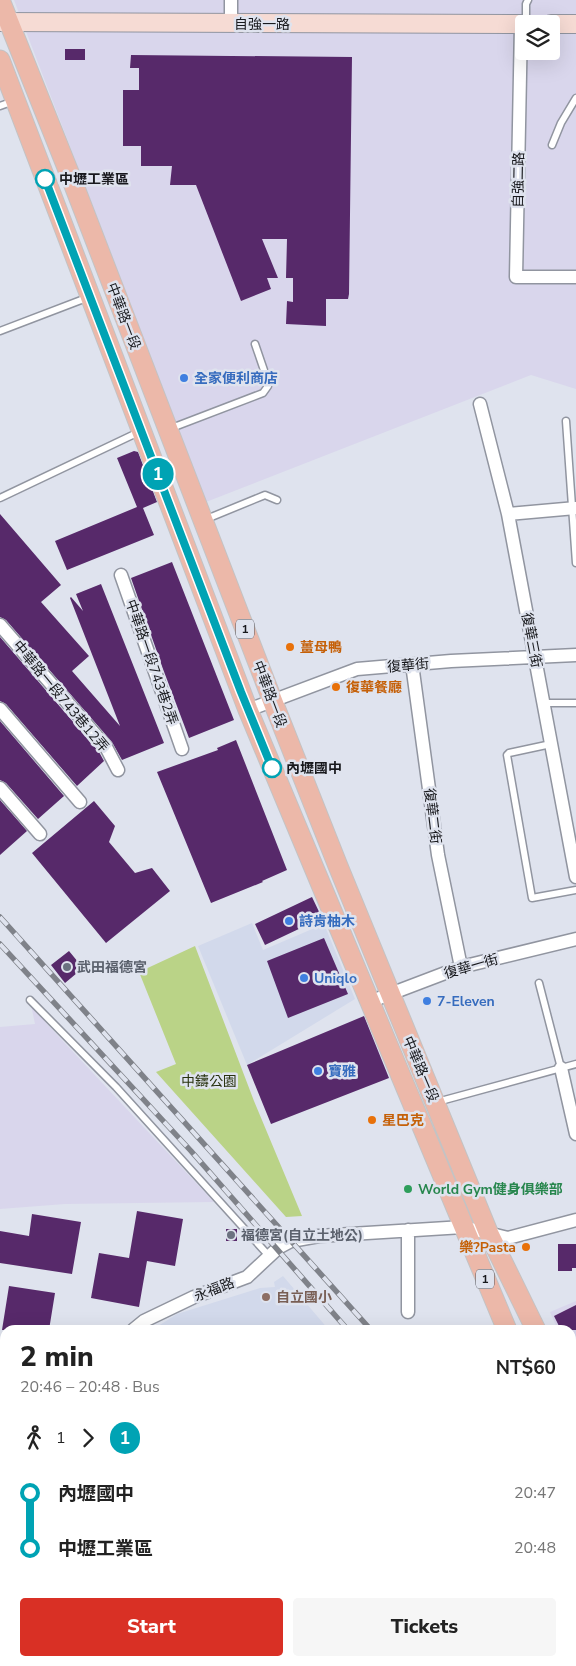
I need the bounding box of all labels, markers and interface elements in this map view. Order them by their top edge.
street label: 自強一路 [234,15,290,34]
map controls [515,15,560,60]
button: layers [515,15,560,60]
street label: 自強二路 [509,152,528,208]
marker: 中壢工業區 [35,169,55,189]
place label: 中壢工業區 [59,170,129,189]
street label: 中華路一段 [102,280,145,352]
place label: 全家便利商店 [194,369,278,388]
marker: 全家便利商店 [178,372,190,384]
line badge: 1 [142,458,174,490]
text: 1 [153,462,163,486]
street label: 中華路一段743巷2弄 [121,597,182,727]
street label: 復華三街 [517,611,546,669]
road number: 1 [236,620,254,638]
street label: 中華路一段743巷12弄 [8,637,113,756]
place label: 薑母鴨 [300,638,342,657]
marker: 薑母鴨 [284,641,296,653]
street label: 復華街 [386,654,430,677]
street label: 中華路一段 [248,658,291,730]
place label: 復華餐廳 [346,678,402,697]
marker: 復華餐廳 [330,681,342,693]
marker: 內壢國中 [262,758,282,778]
place label: 內壢國中 [286,759,342,778]
street label: 復華二街 [420,787,445,845]
place label: 詩肯柚木 [299,912,355,931]
marker: 詩肯柚木 [283,915,295,927]
street label: 復華一街 [442,950,501,983]
place label: 武田福德宮 [77,958,147,977]
marker: 武田福德宮 [61,961,73,973]
place label: Uniqlo [314,969,357,988]
marker: Uniqlo [298,972,310,984]
place label: 7-Eleven [437,992,495,1011]
marker: 7-Eleven [421,995,433,1007]
street label: 中華路一段 [398,1033,443,1105]
place label: 寶雅 [328,1062,356,1081]
marker: 寶雅 [312,1065,324,1077]
park label: 中鑄公園 [181,1072,237,1091]
place label: 星巴克 [382,1111,424,1130]
marker: 星巴克 [366,1114,378,1126]
place label: World Gym健身俱樂部 [418,1180,563,1199]
marker: World Gym健身俱樂部 [402,1183,414,1195]
place label: 福德宮(自立土地公) [241,1226,363,1245]
marker: 福德宮(自立土地公) [225,1229,237,1241]
place label: 樂?Pasta [459,1238,516,1257]
marker: 樂?Pasta [520,1241,532,1253]
road number: 1 [476,1270,494,1288]
street label: 永福路 [191,1273,237,1306]
place label: 自立國小 [276,1288,332,1307]
marker: 自立國小 [260,1291,272,1303]
text: 2 min [20,1338,94,1376]
text: NT$60 [496,1355,556,1381]
text: 20:46 – 20:48 · Bus [20,1376,160,1398]
icon: walk [20,1424,48,1452]
icon: forward [74,1424,102,1452]
text: 1 [120,1426,130,1450]
text: 1 [56,1427,66,1449]
text: 內壢國中 [58,1481,134,1507]
text: 20:47 [514,1482,556,1504]
text: 中壢工業區 [58,1536,153,1562]
text: 20:48 [514,1537,556,1559]
button: Start [20,1598,283,1656]
button: Tickets [293,1598,556,1656]

